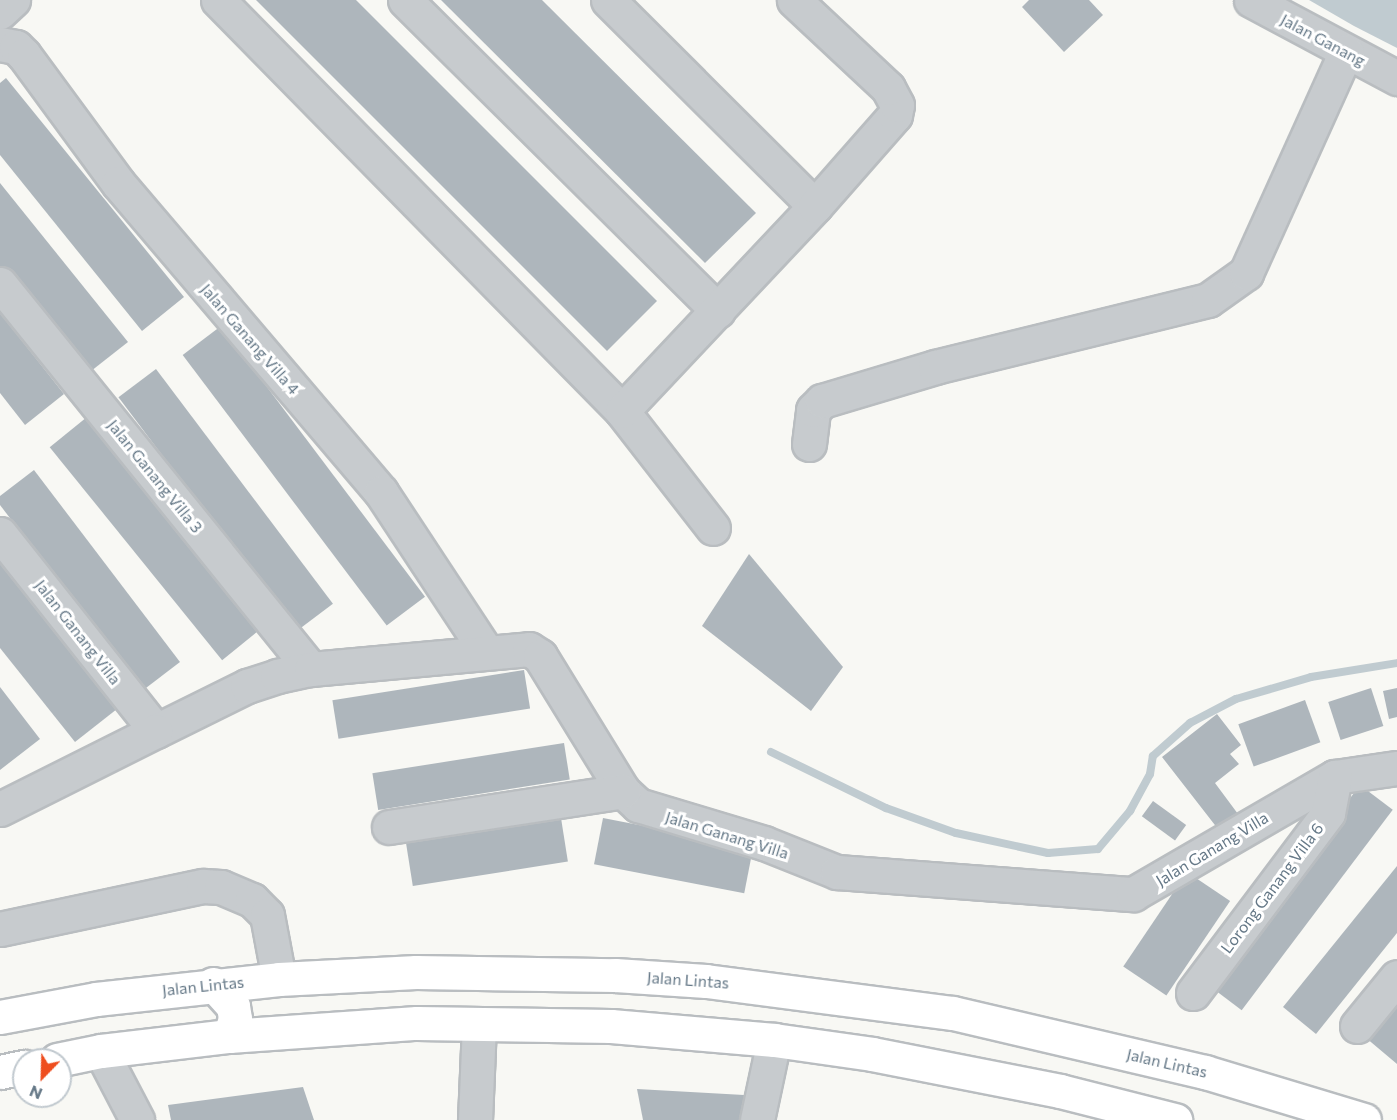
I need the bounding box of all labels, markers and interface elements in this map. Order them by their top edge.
street label: Jalan Ganang [1277,10,1369,70]
street label: Jalan Ganang Villa 4 [197,280,303,398]
street label: Jalan Ganang Villa 3 [103,416,207,536]
street label: Jalan Ganang Villa [31,576,125,688]
street label: Jalan Ganang Villa [663,807,791,863]
street label: Jalan Ganang Villa [1152,808,1272,890]
street label: Lorong Ganang Villa 6 [1217,819,1327,957]
street label: Jalan Lintas [646,968,730,992]
street label: Jalan Lintas [161,972,245,1000]
street label: Jalan Lintas [1125,1044,1209,1082]
north arrow [12,1048,72,1108]
text: N [26,1082,45,1104]

